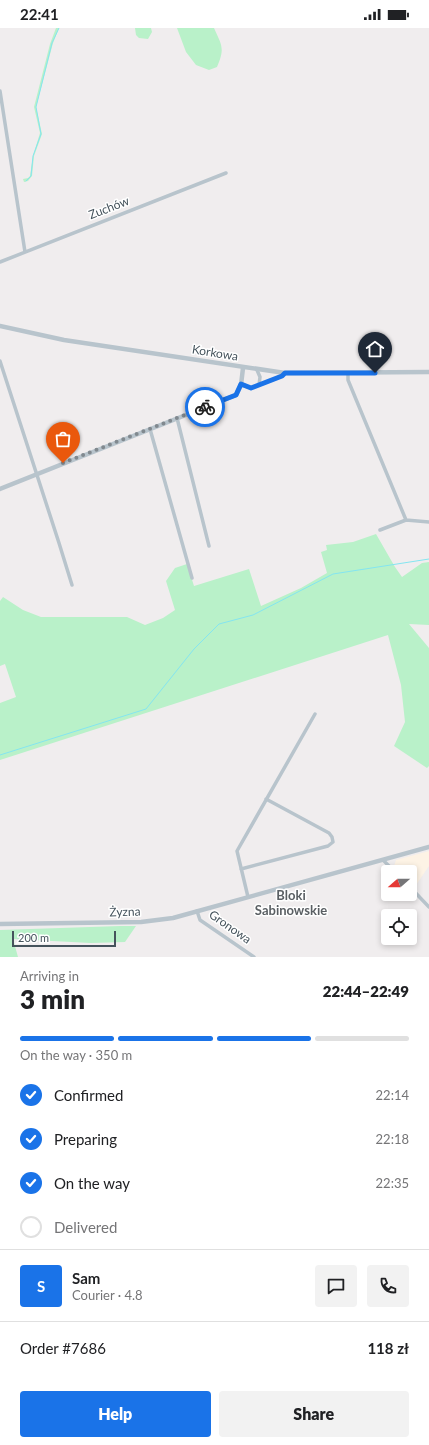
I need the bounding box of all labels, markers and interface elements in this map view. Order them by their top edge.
text: 22:41 [20,5,59,23]
street label: Zuchów [86,193,132,222]
pin [358,332,392,373]
icon: home [364,338,386,360]
street label: Korkowa [191,341,239,364]
courier [185,387,225,427]
icon: bike [194,396,216,418]
pin [46,422,80,463]
icon: bag [52,428,74,450]
north arrow [381,865,417,901]
map controls [381,865,417,945]
district label: Bloki Sabinowskie [255,887,327,918]
street label: Żyzna [109,903,141,920]
street label: Gronowa [206,907,254,947]
button: locate [381,909,417,945]
scale bar [12,929,116,948]
text: 200 m [18,931,49,944]
text: Arriving in [20,968,79,984]
text: 22:44–22:49 [323,982,409,1000]
text: 3 min [20,983,85,1015]
text: On the way · 350 m [20,1047,132,1063]
icon: check [20,1084,42,1106]
text: Confirmed [54,1086,123,1104]
text: 22:14 [376,1087,409,1103]
icon: check [20,1128,42,1150]
text: Preparing [54,1130,117,1148]
text: 22:18 [376,1131,409,1147]
icon: check [20,1172,42,1194]
text: On the way [54,1174,130,1192]
text: 22:35 [376,1175,409,1191]
text: Delivered [54,1218,117,1236]
button: chat [315,1265,357,1307]
button: phone [367,1265,409,1307]
text: Sam [72,1269,100,1287]
text: S [37,1277,45,1295]
text: Courier · 4.8 [72,1287,143,1303]
text: Order #7686 [20,1339,106,1357]
text: 118 zł [367,1339,409,1357]
button: Help [20,1391,211,1437]
button: Share [219,1391,409,1437]

